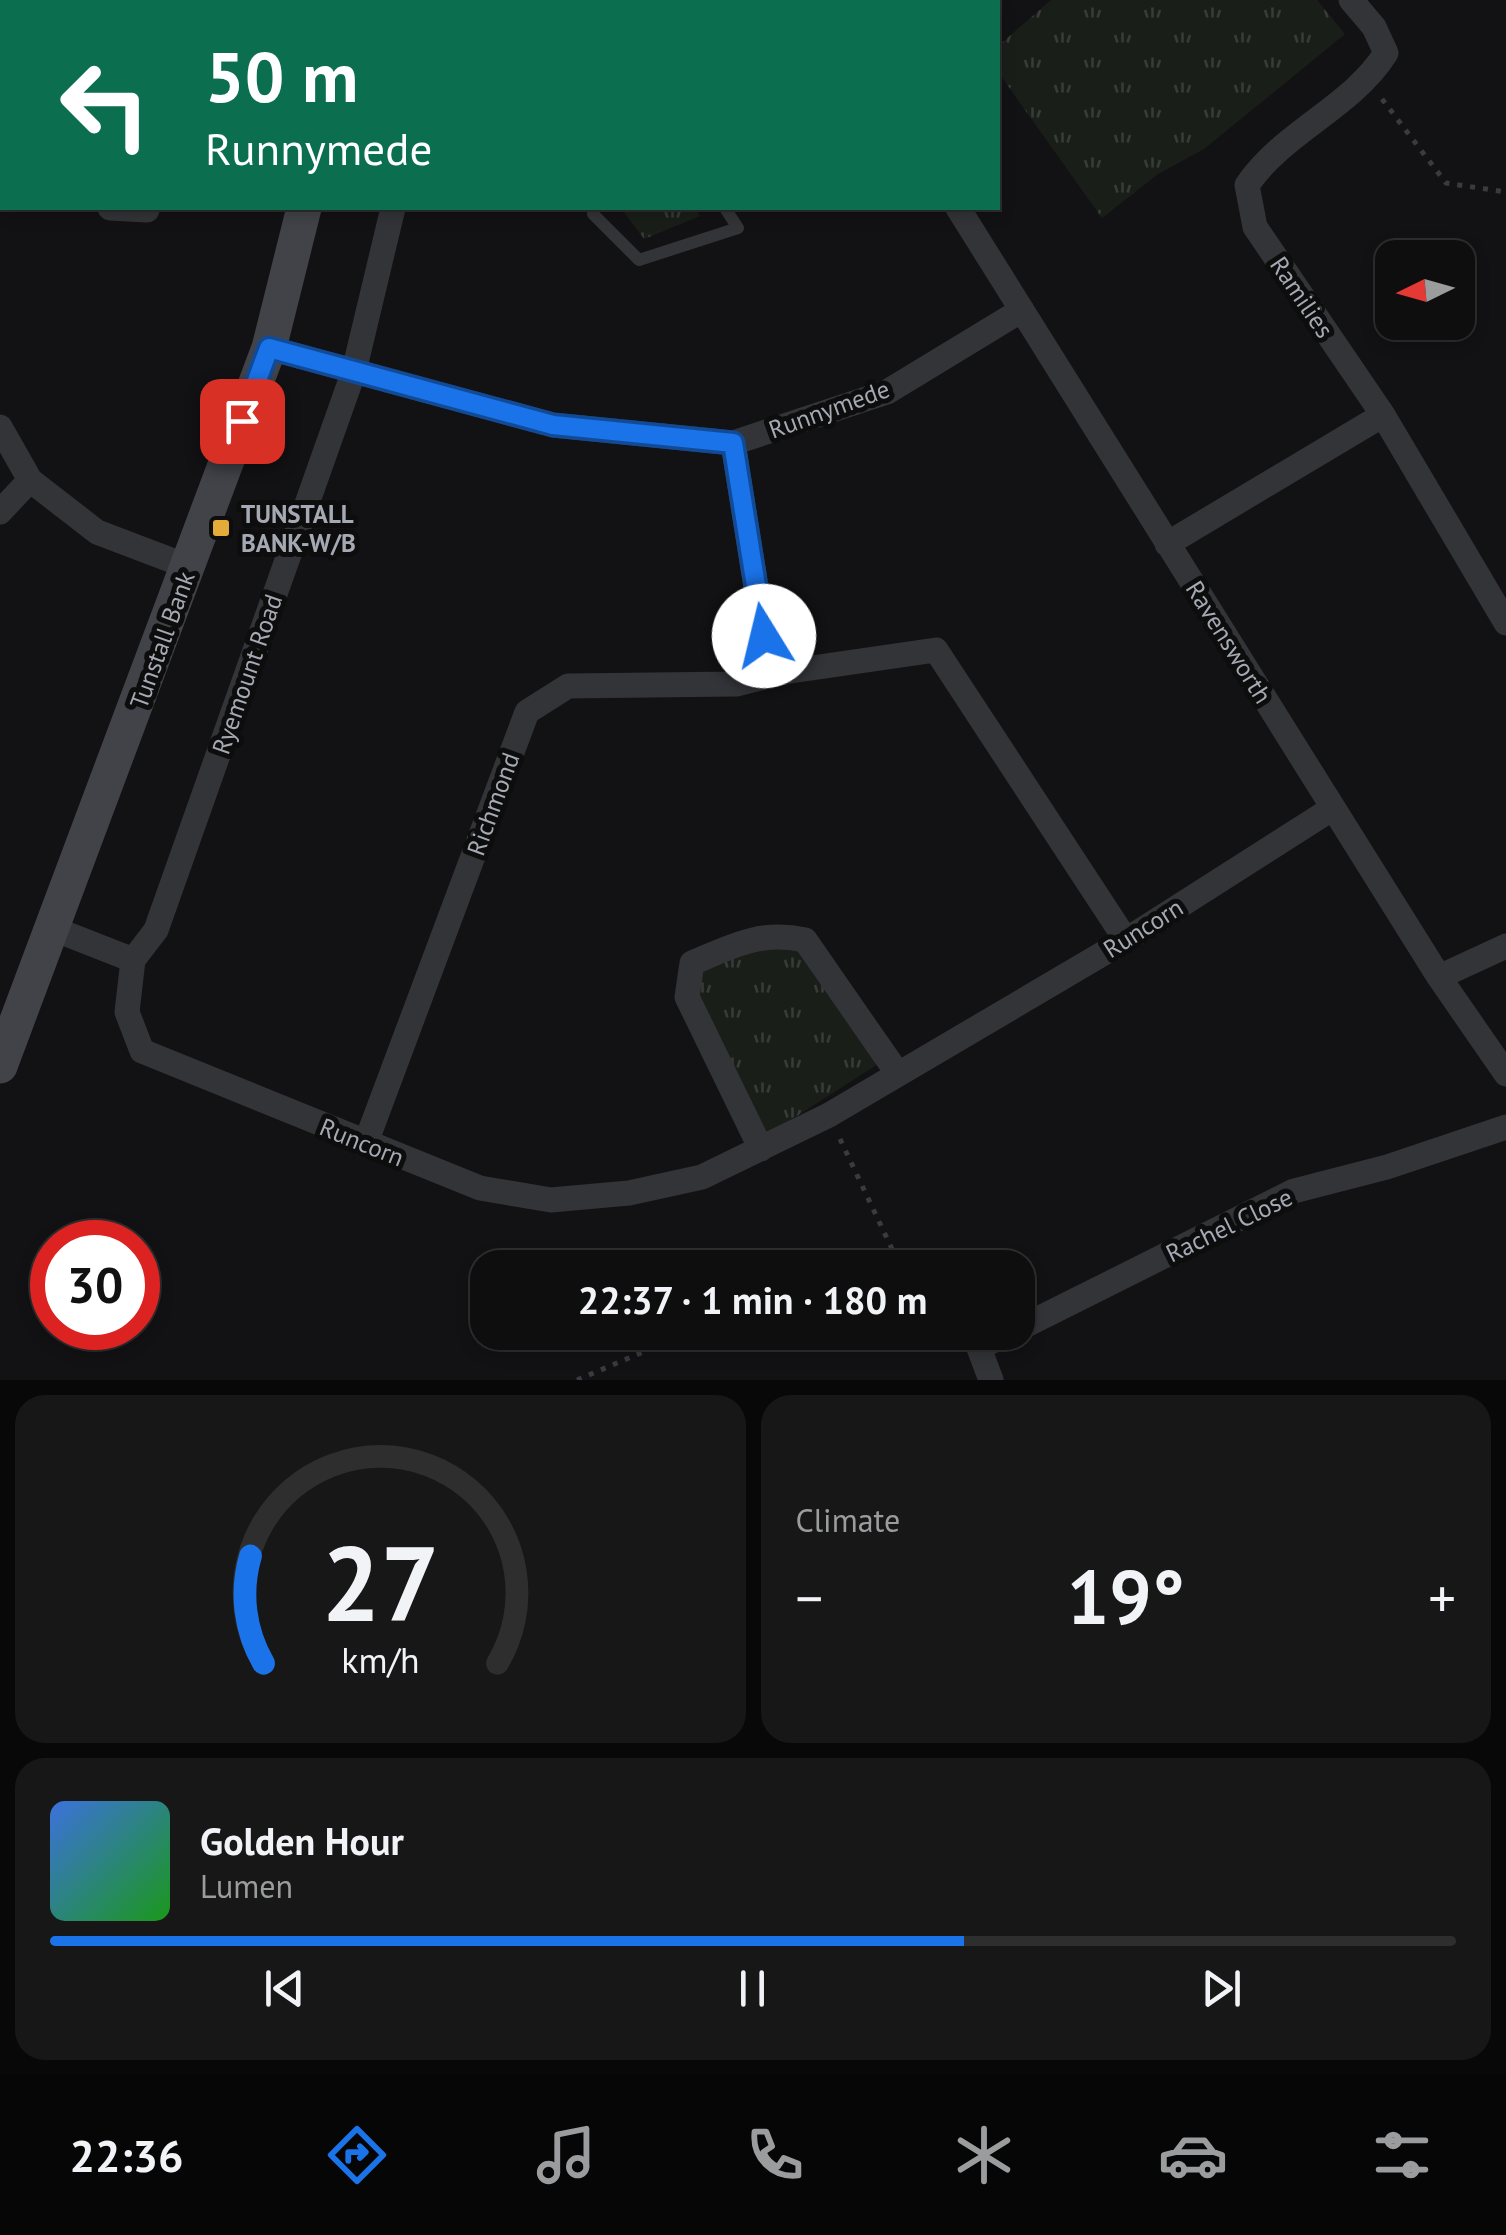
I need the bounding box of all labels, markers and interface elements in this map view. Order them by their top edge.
text: 50 m [205,31,358,121]
icon: left [40,40,170,170]
text: Runnymede [205,119,432,177]
north arrow [1375,240,1475,340]
map controls [1375,240,1475,340]
street label: Ramilies [1263,250,1341,344]
street label: Runnymede [764,372,894,446]
pin [200,379,285,464]
icon: arrive [215,394,270,449]
place label: TUNSTALL BANK-W/B [241,498,356,559]
marker: TUNSTALL BANK-W/B [210,517,232,539]
street label: Tunstall Bank [122,567,202,713]
street label: Ravensworth [1179,575,1279,709]
position arrow [712,584,816,688]
street label: Ryemount Road [205,590,289,758]
street label: Richmond [460,748,526,860]
street label: Runcorn [1097,891,1189,965]
street label: Runcorn [315,1111,409,1173]
street label: Rachel Close [1160,1181,1298,1269]
speed limit sign: 30 [30,1220,160,1350]
text: 22:37 · 1 min · 180 m [578,1275,927,1324]
text: Climate [796,1499,900,1541]
text: 27 [321,1515,439,1650]
text: 19° [1067,1548,1185,1645]
text: − [796,1562,823,1633]
text: + [1428,1562,1456,1633]
text: km/h [341,1637,419,1683]
text: Golden Hour [200,1816,404,1865]
text: Lumen [200,1865,293,1907]
icon: previous [257,1961,312,2016]
icon: pause [725,1961,780,2016]
icon: next [1194,1961,1249,2016]
icon: directions [322,2120,392,2190]
icon: music [531,2120,601,2190]
icon: phone [740,2120,810,2190]
icon: climate [949,2120,1019,2190]
icon: car [1158,2120,1228,2190]
icon: filters [1367,2120,1437,2190]
text: 22:36 [69,2126,184,2184]

